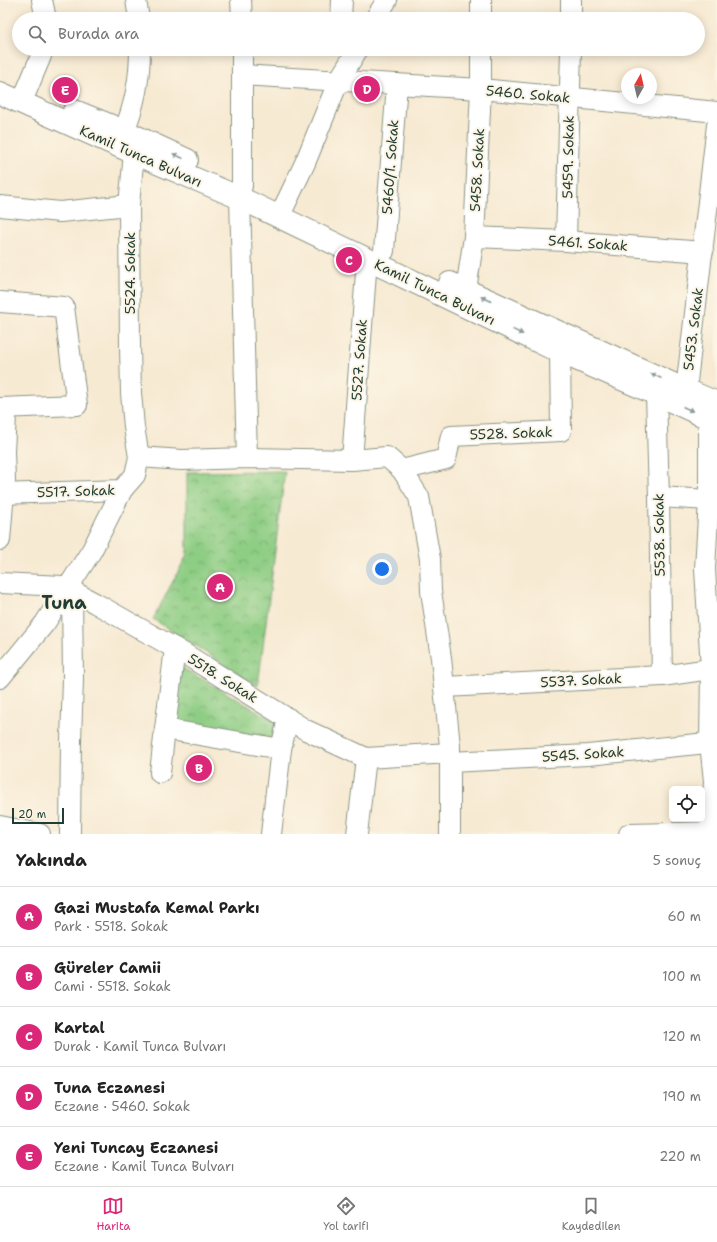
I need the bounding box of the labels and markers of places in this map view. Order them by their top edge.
pin: D [354,74,380,104]
pin: E [52,75,78,105]
pin: C [336,245,362,275]
pin: A [207,572,233,602]
pin: B [186,753,212,783]

